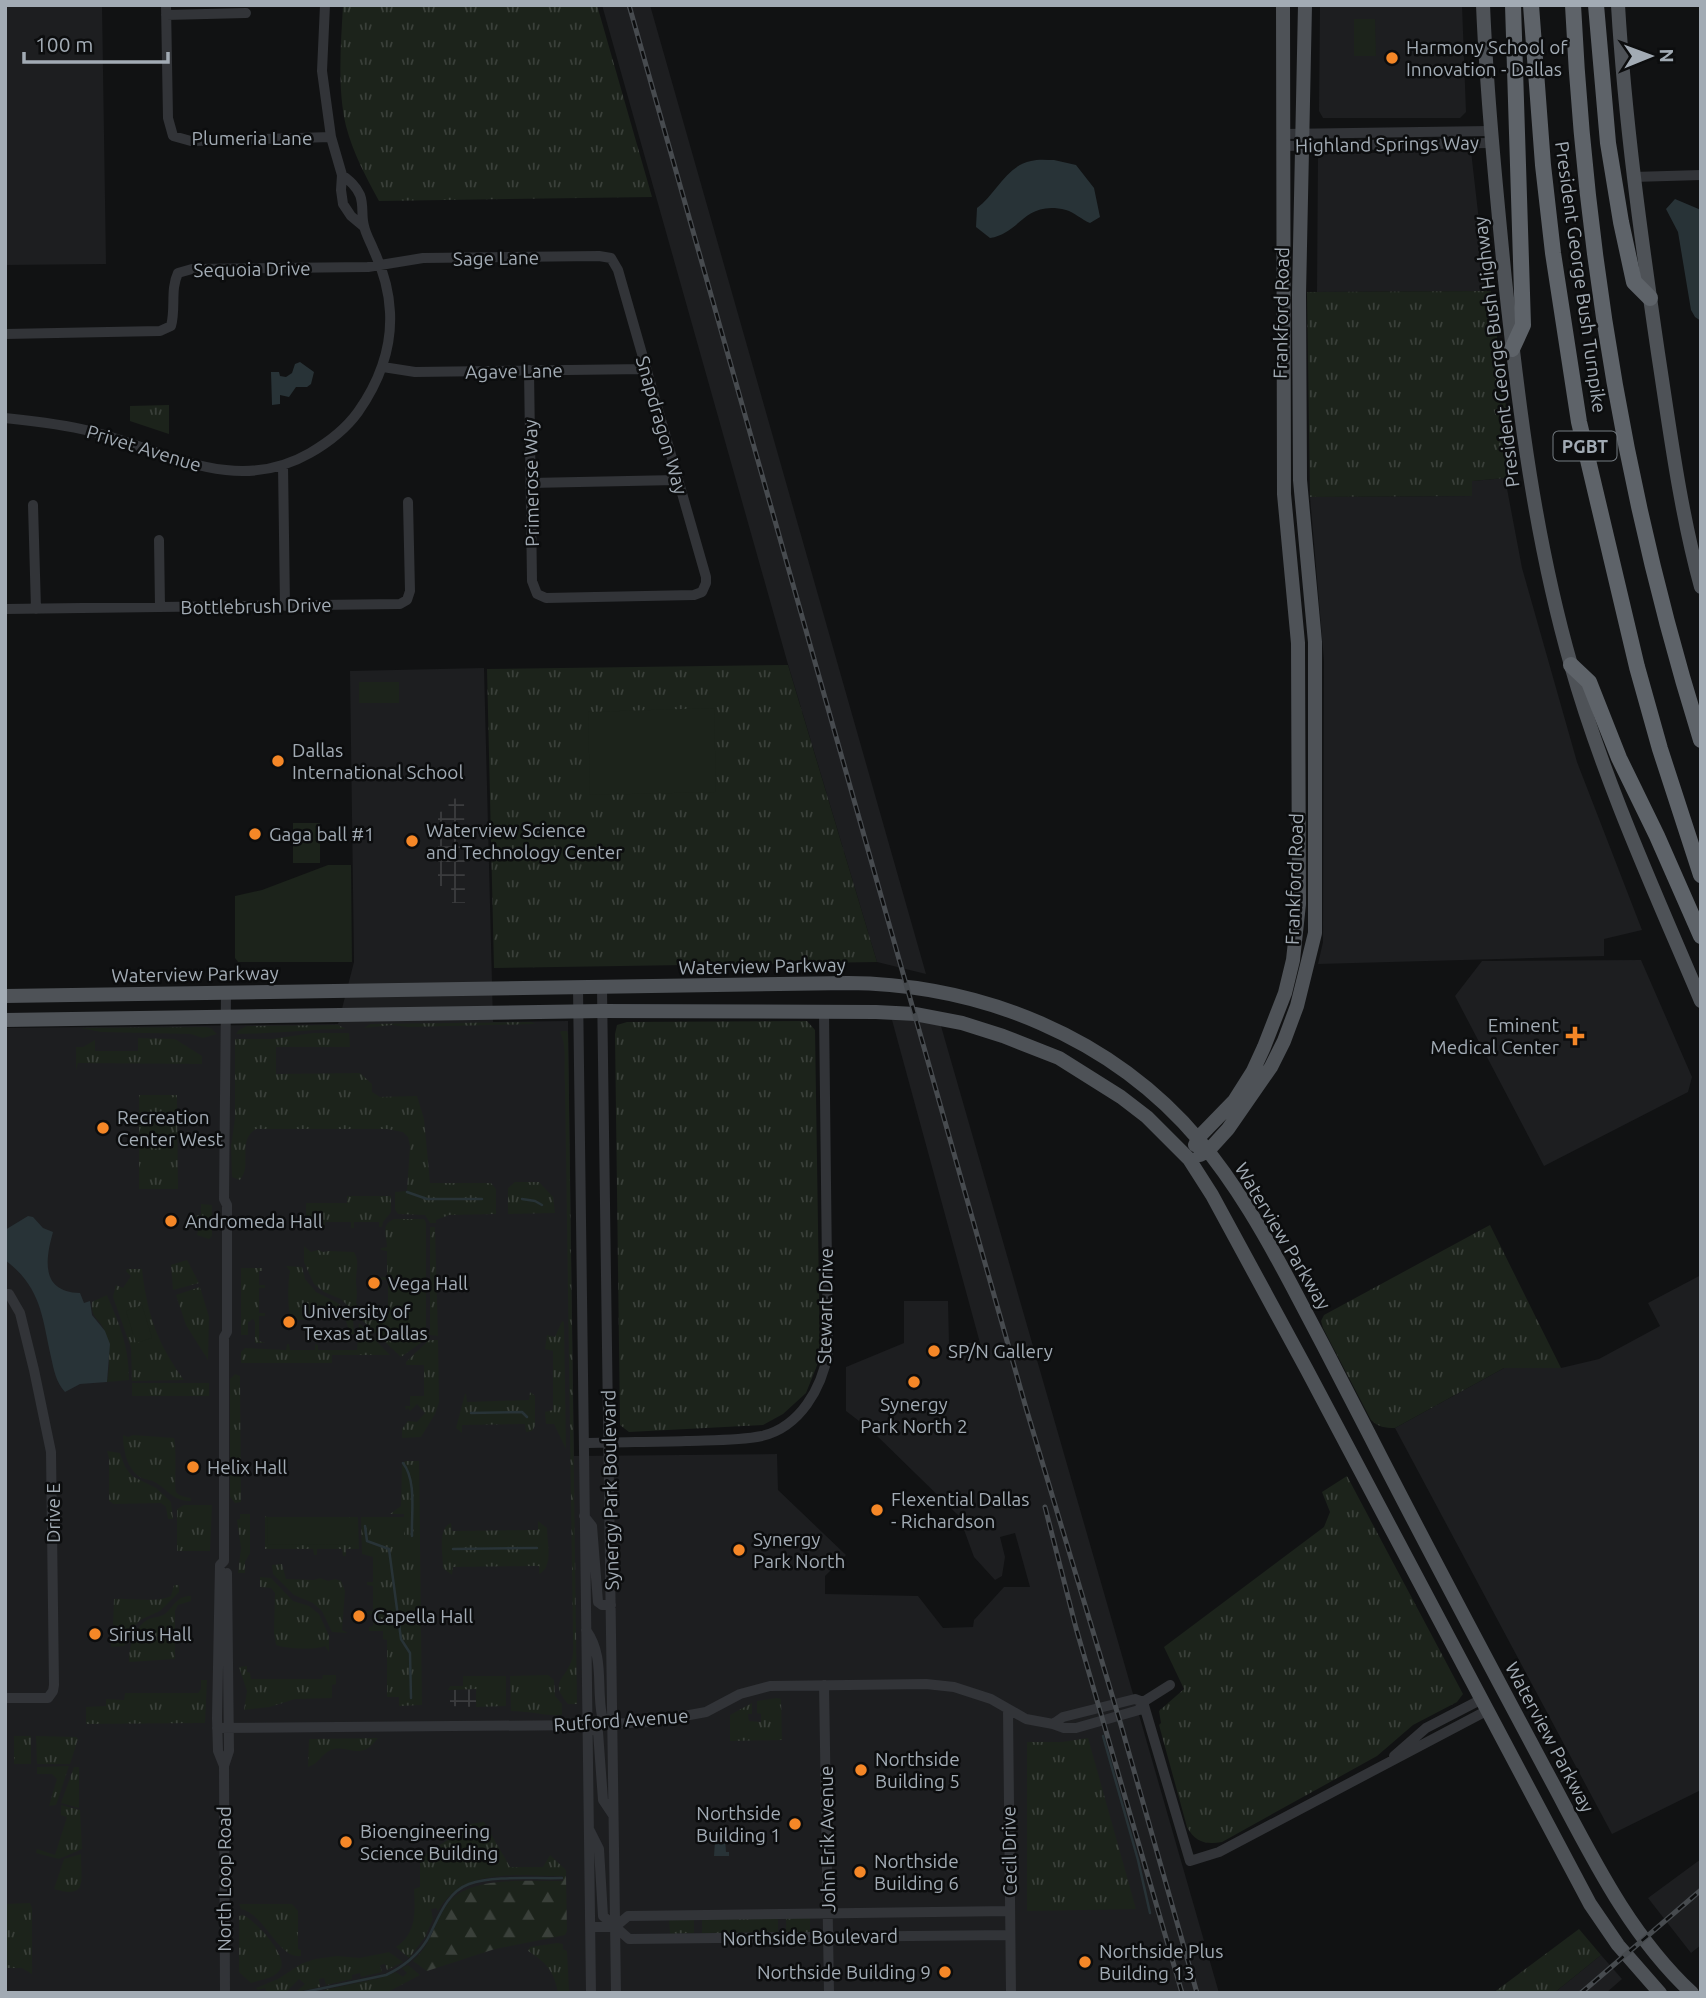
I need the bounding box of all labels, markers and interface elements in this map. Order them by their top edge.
scale bar [24,21,168,65]
north arrow [1615,21,1685,91]
text: 100 m [35,32,93,56]
place label: Harmony School of Innovation - Dallas [1406,36,1568,80]
text: N [1656,48,1678,63]
marker: Harmony School of Innovation - Dallas [1384,50,1400,66]
street label: Plumeria Lane [192,127,312,149]
street label: Highland Springs Way [1295,131,1479,157]
street label: President George Bush Turnpike [1551,140,1611,414]
street label: President George Bush Highway [1468,215,1524,489]
street label: Sage Lane [453,246,539,270]
street label: Frankford Road [1269,247,1293,379]
street label: Sequoia Drive [193,257,311,281]
street label: Snapdragon Way [632,353,692,497]
street label: Agave Lane [465,359,563,383]
street label: Primerose Way [519,419,543,547]
street label: Privet Avenue [84,420,204,476]
road number: PGBT [1554,432,1616,461]
street label: Bottlebrush Drive [180,594,332,618]
place label: Dallas International School [292,739,463,783]
marker: Dallas International School [270,753,286,769]
street label: Frankford Road [1281,813,1307,945]
place label: Waterview Science and Technology Center [426,819,622,863]
place label: Gaga ball #1 [269,823,375,845]
marker: Gaga ball #1 [247,826,263,842]
marker: Waterview Science and Technology Center [404,833,420,849]
street label: Waterview Parkway [678,954,846,978]
street label: Waterview Parkway [111,962,279,986]
place label: Eminent Medical Center [1430,1014,1560,1058]
marker: Eminent Medical Center [1565,1026,1585,1046]
place label: Recreation Center West [117,1106,223,1150]
marker: Recreation Center West [95,1120,111,1136]
street label: Waterview Parkway [1230,1159,1336,1313]
place label: Andromeda Hall [185,1210,323,1232]
marker: Andromeda Hall [163,1213,179,1229]
street label: Stewart Drive [813,1248,837,1364]
place label: Vega Hall [388,1272,468,1294]
marker: Vega Hall [366,1275,382,1291]
place label: University of Texas at Dallas [303,1300,428,1344]
marker: University of Texas at Dallas [281,1314,297,1330]
place label: SP/N Gallery [948,1340,1053,1362]
marker: SP/N Gallery [926,1343,942,1359]
marker: Synergy Park North 2 [906,1374,922,1390]
street label: Synergy Park Boulevard [597,1389,623,1591]
place label: Synergy Park North 2 [860,1393,968,1437]
place label: Helix Hall [207,1456,287,1478]
marker: Helix Hall [185,1459,201,1475]
street label: Drive E [42,1483,64,1543]
place label: Flexential Dallas - Richardson [891,1488,1030,1532]
marker: Flexential Dallas - Richardson [869,1502,885,1518]
place label: Synergy Park North [753,1528,845,1572]
marker: Synergy Park North [731,1542,747,1558]
place label: Capella Hall [373,1605,473,1627]
marker: Capella Hall [351,1608,367,1624]
place label: Sirius Hall [109,1623,192,1645]
marker: Sirius Hall [87,1626,103,1642]
street label: Waterview Parkway [1501,1658,1599,1816]
street label: Rutford Avenue [553,1704,689,1736]
place label: Northside Building 5 [875,1748,960,1792]
marker: Northside Building 5 [853,1762,869,1778]
street label: John Erik Avenue [815,1765,839,1913]
place label: Northside Building 1 [696,1802,781,1846]
street label: North Loop Road [213,1806,235,1952]
street label: Cecil Drive [997,1806,1021,1896]
marker: Northside Building 1 [787,1816,803,1832]
place label: Bioengineering Science Building [360,1820,498,1864]
marker: Bioengineering Science Building [338,1834,354,1850]
place label: Northside Building 6 [874,1850,959,1894]
marker: Northside Building 6 [852,1864,868,1880]
street label: Northside Boulevard [722,1924,898,1950]
place label: Northside Plus Building 13 [1099,1940,1223,1984]
marker: Northside Plus Building 13 [1077,1954,1093,1970]
place label: Northside Building 9 [757,1961,931,1983]
marker: Northside Building 9 [937,1964,953,1980]

